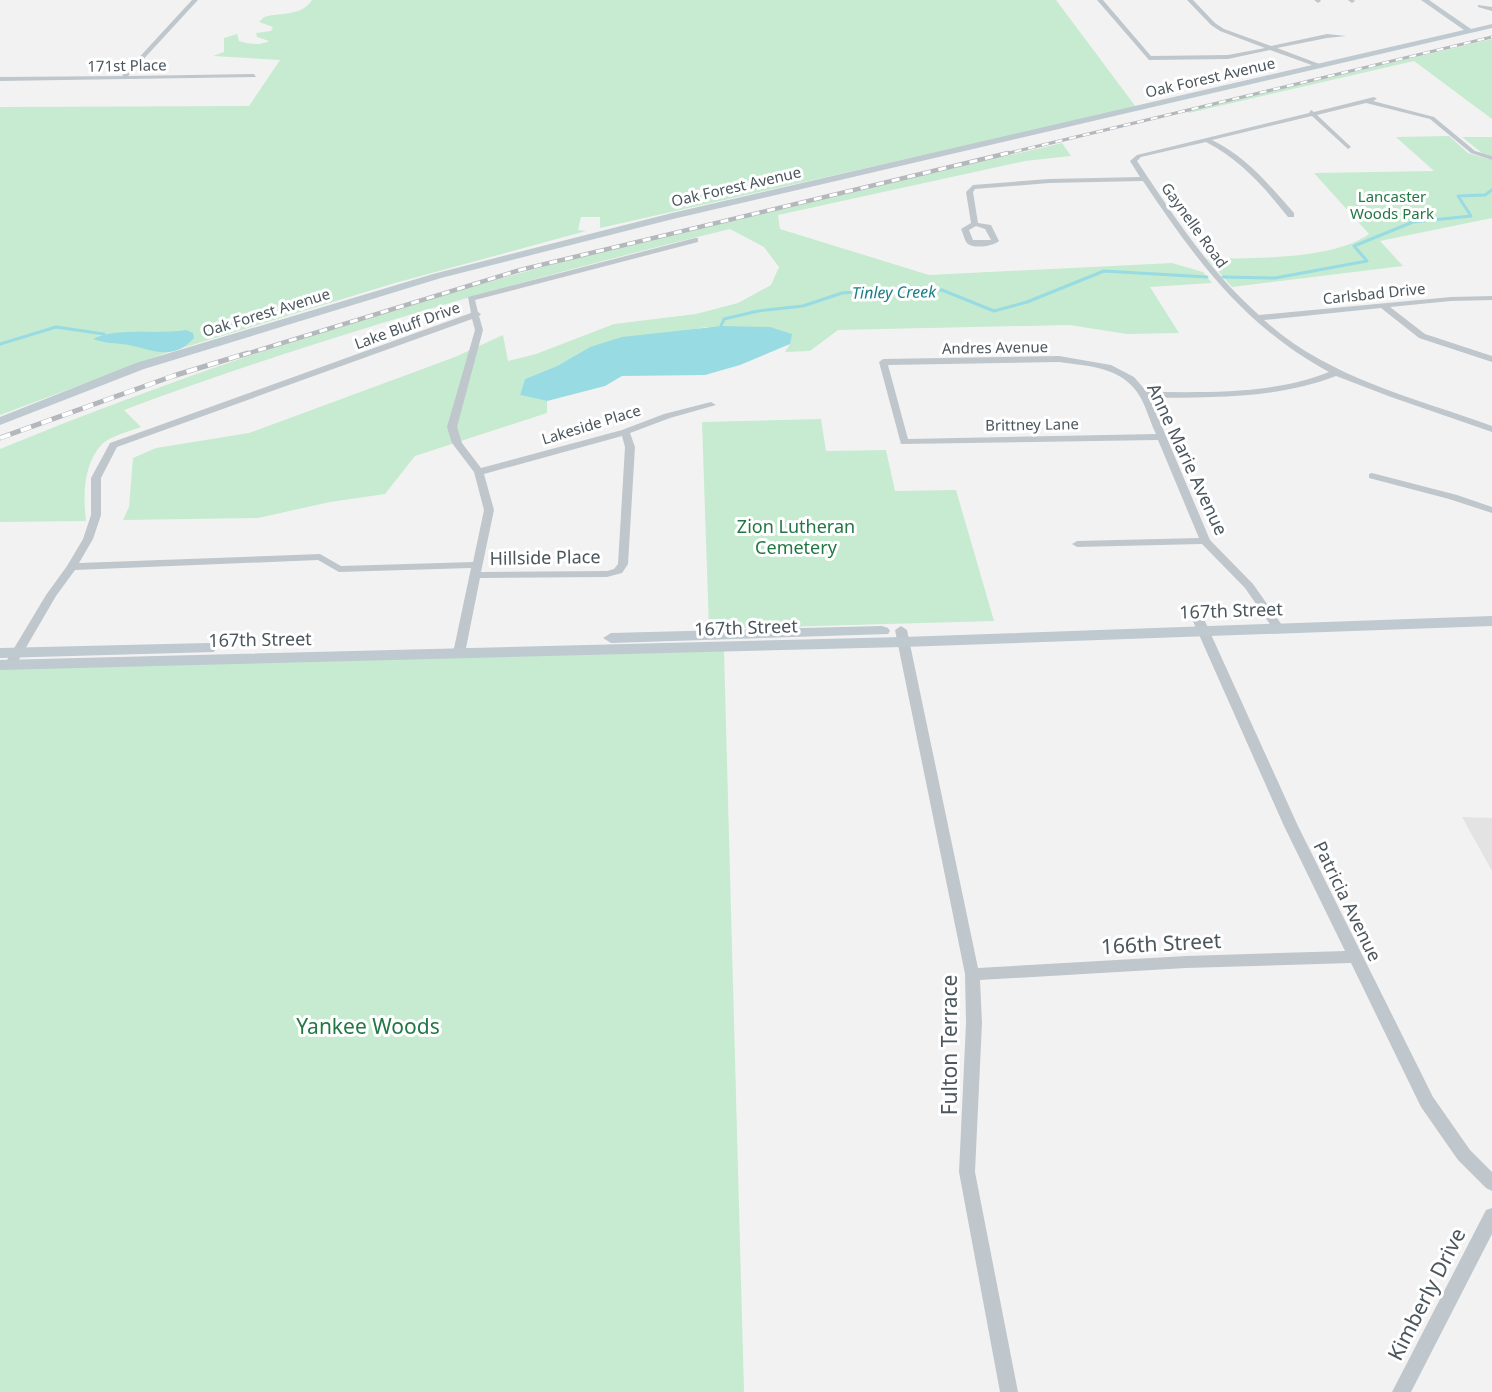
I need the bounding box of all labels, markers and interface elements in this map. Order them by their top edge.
street label: Oak Forest Avenue [1143,52,1277,102]
street label: 171st Place [87,54,167,76]
street label: Oak Forest Avenue [669,161,803,211]
street label: Gaynelle Road [1157,178,1233,272]
park label: Lancaster Woods Park [1350,186,1434,223]
street label: Carlsbad Drive [1322,278,1426,308]
water label: Tinley Creek [852,280,937,304]
street label: Oak Forest Avenue [200,283,332,341]
street label: Lake Bluff Drive [351,297,463,353]
street label: Andres Avenue [942,336,1048,358]
street label: Anne Marie Avenue [1142,379,1234,539]
street label: Lakeside Place [539,399,643,449]
street label: Brittney Lane [985,413,1079,435]
park label: Zion Lutheran Cemetery [737,514,855,559]
street label: Hillside Place [489,544,601,570]
street label: 167th Street [1179,596,1284,624]
street label: 167th Street [694,613,799,641]
street label: 167th Street [208,626,312,652]
street label: Patricia Avenue [1309,837,1387,965]
street label: 166th Street [1100,926,1222,960]
street label: Fulton Terrace [935,975,963,1115]
park label: Yankee Woods [296,1012,440,1040]
street label: Kimberly Drive [1381,1223,1471,1365]

